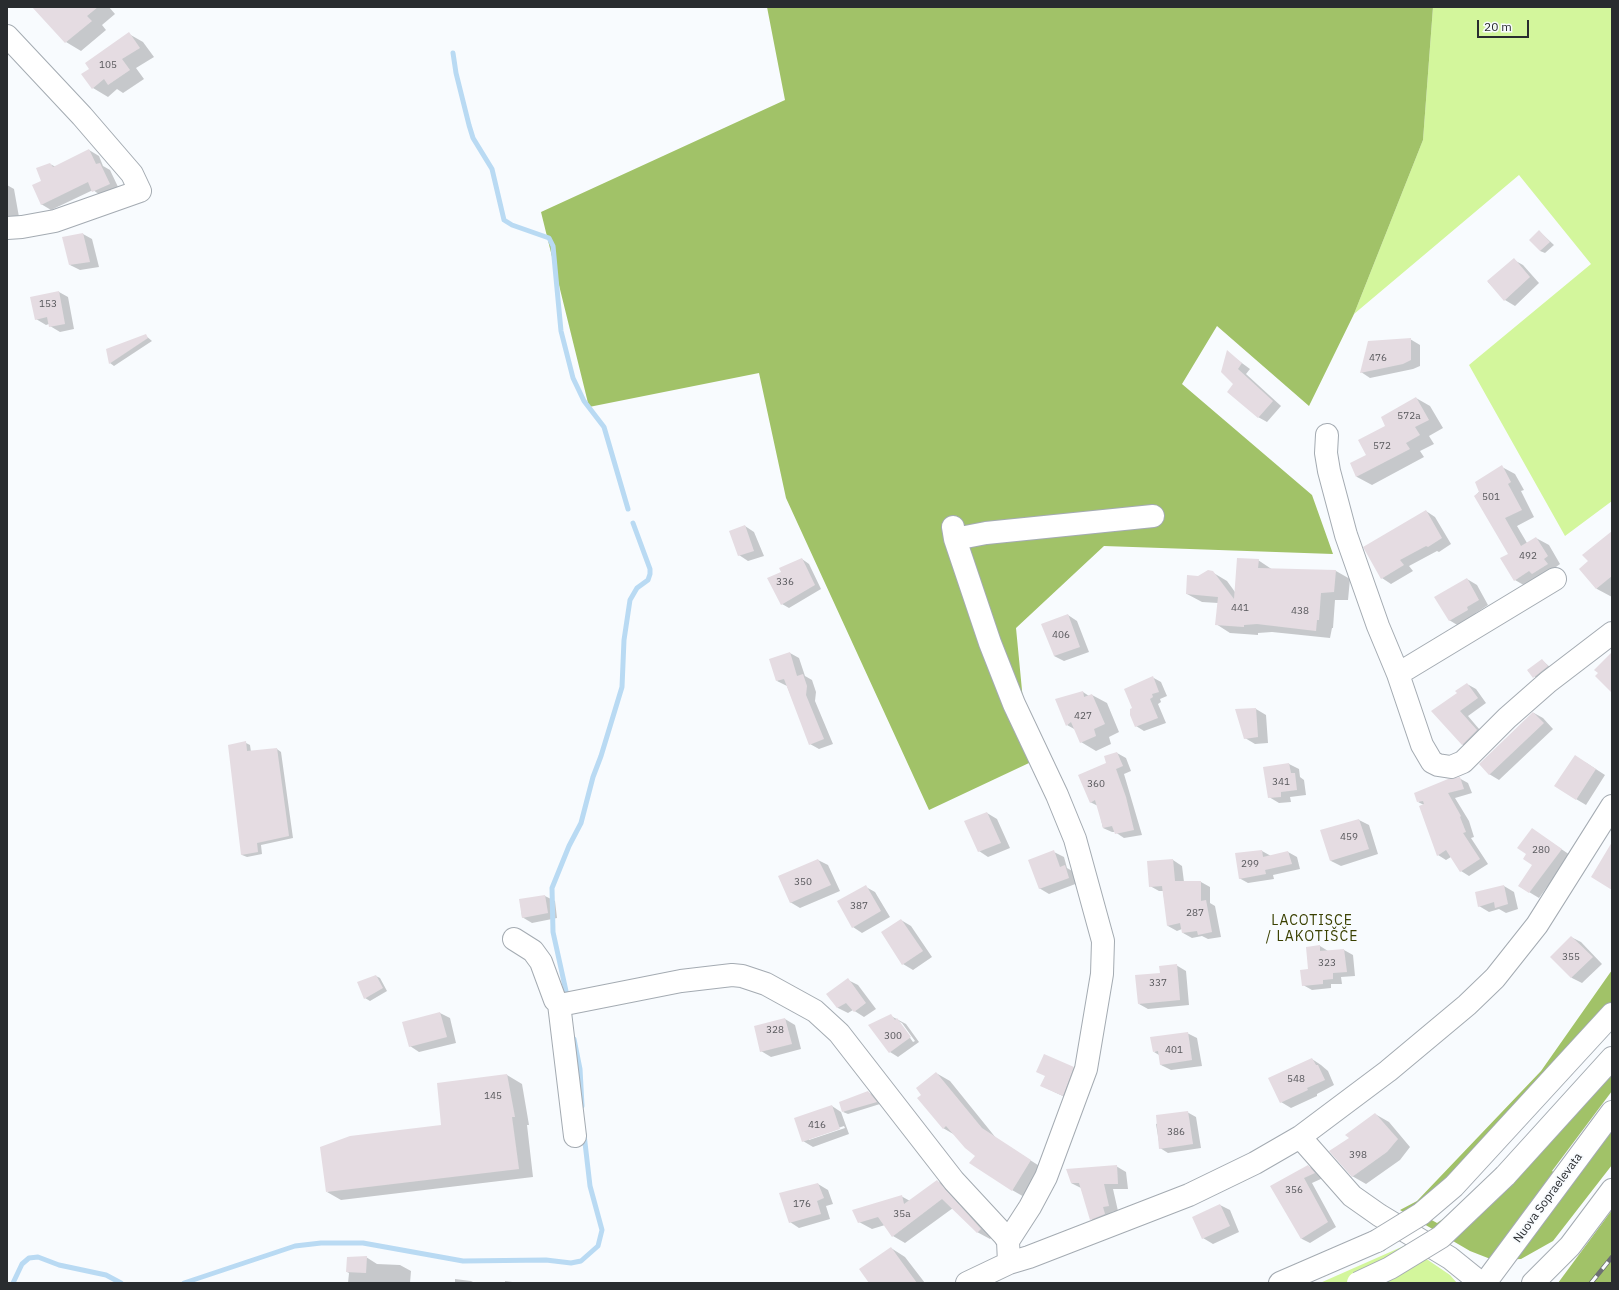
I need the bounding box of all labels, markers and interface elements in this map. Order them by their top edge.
scale bar [1479,12,1531,38]
text: 20 m [1484,19,1512,34]
house number: 105 [99,59,117,71]
house number: 153 [39,298,57,310]
house number: 476 [1369,352,1387,364]
house number: 572a [1397,410,1421,422]
house number: 572 [1373,440,1391,452]
house number: 501 [1482,491,1500,503]
house number: 492 [1519,550,1537,562]
house number: 336 [776,576,794,588]
house number: 441 [1231,602,1249,614]
house number: 438 [1291,605,1309,617]
house number: 406 [1052,629,1070,641]
house number: 427 [1074,710,1092,722]
house number: 341 [1272,776,1290,788]
house number: 360 [1087,778,1105,790]
house number: 459 [1340,831,1358,843]
house number: 280 [1532,844,1550,856]
house number: 299 [1241,858,1259,870]
house number: 350 [794,876,812,888]
house number: 387 [850,900,868,912]
house number: 287 [1186,907,1204,919]
district label: LACOTISCE / LAKOTIŠČE [1266,913,1358,946]
house number: 355 [1562,951,1580,963]
house number: 323 [1318,957,1336,969]
house number: 337 [1149,977,1167,989]
house number: 328 [766,1024,784,1036]
house number: 300 [884,1030,902,1042]
house number: 401 [1165,1044,1183,1056]
house number: 548 [1287,1073,1305,1085]
house number: 145 [484,1090,502,1102]
house number: 416 [808,1119,826,1131]
house number: 386 [1167,1126,1185,1138]
house number: 398 [1349,1149,1367,1161]
street label: Nuova Sopraelevata [1511,1150,1585,1246]
house number: 356 [1285,1184,1303,1196]
house number: 176 [793,1198,811,1210]
house number: 35a [893,1208,911,1220]

